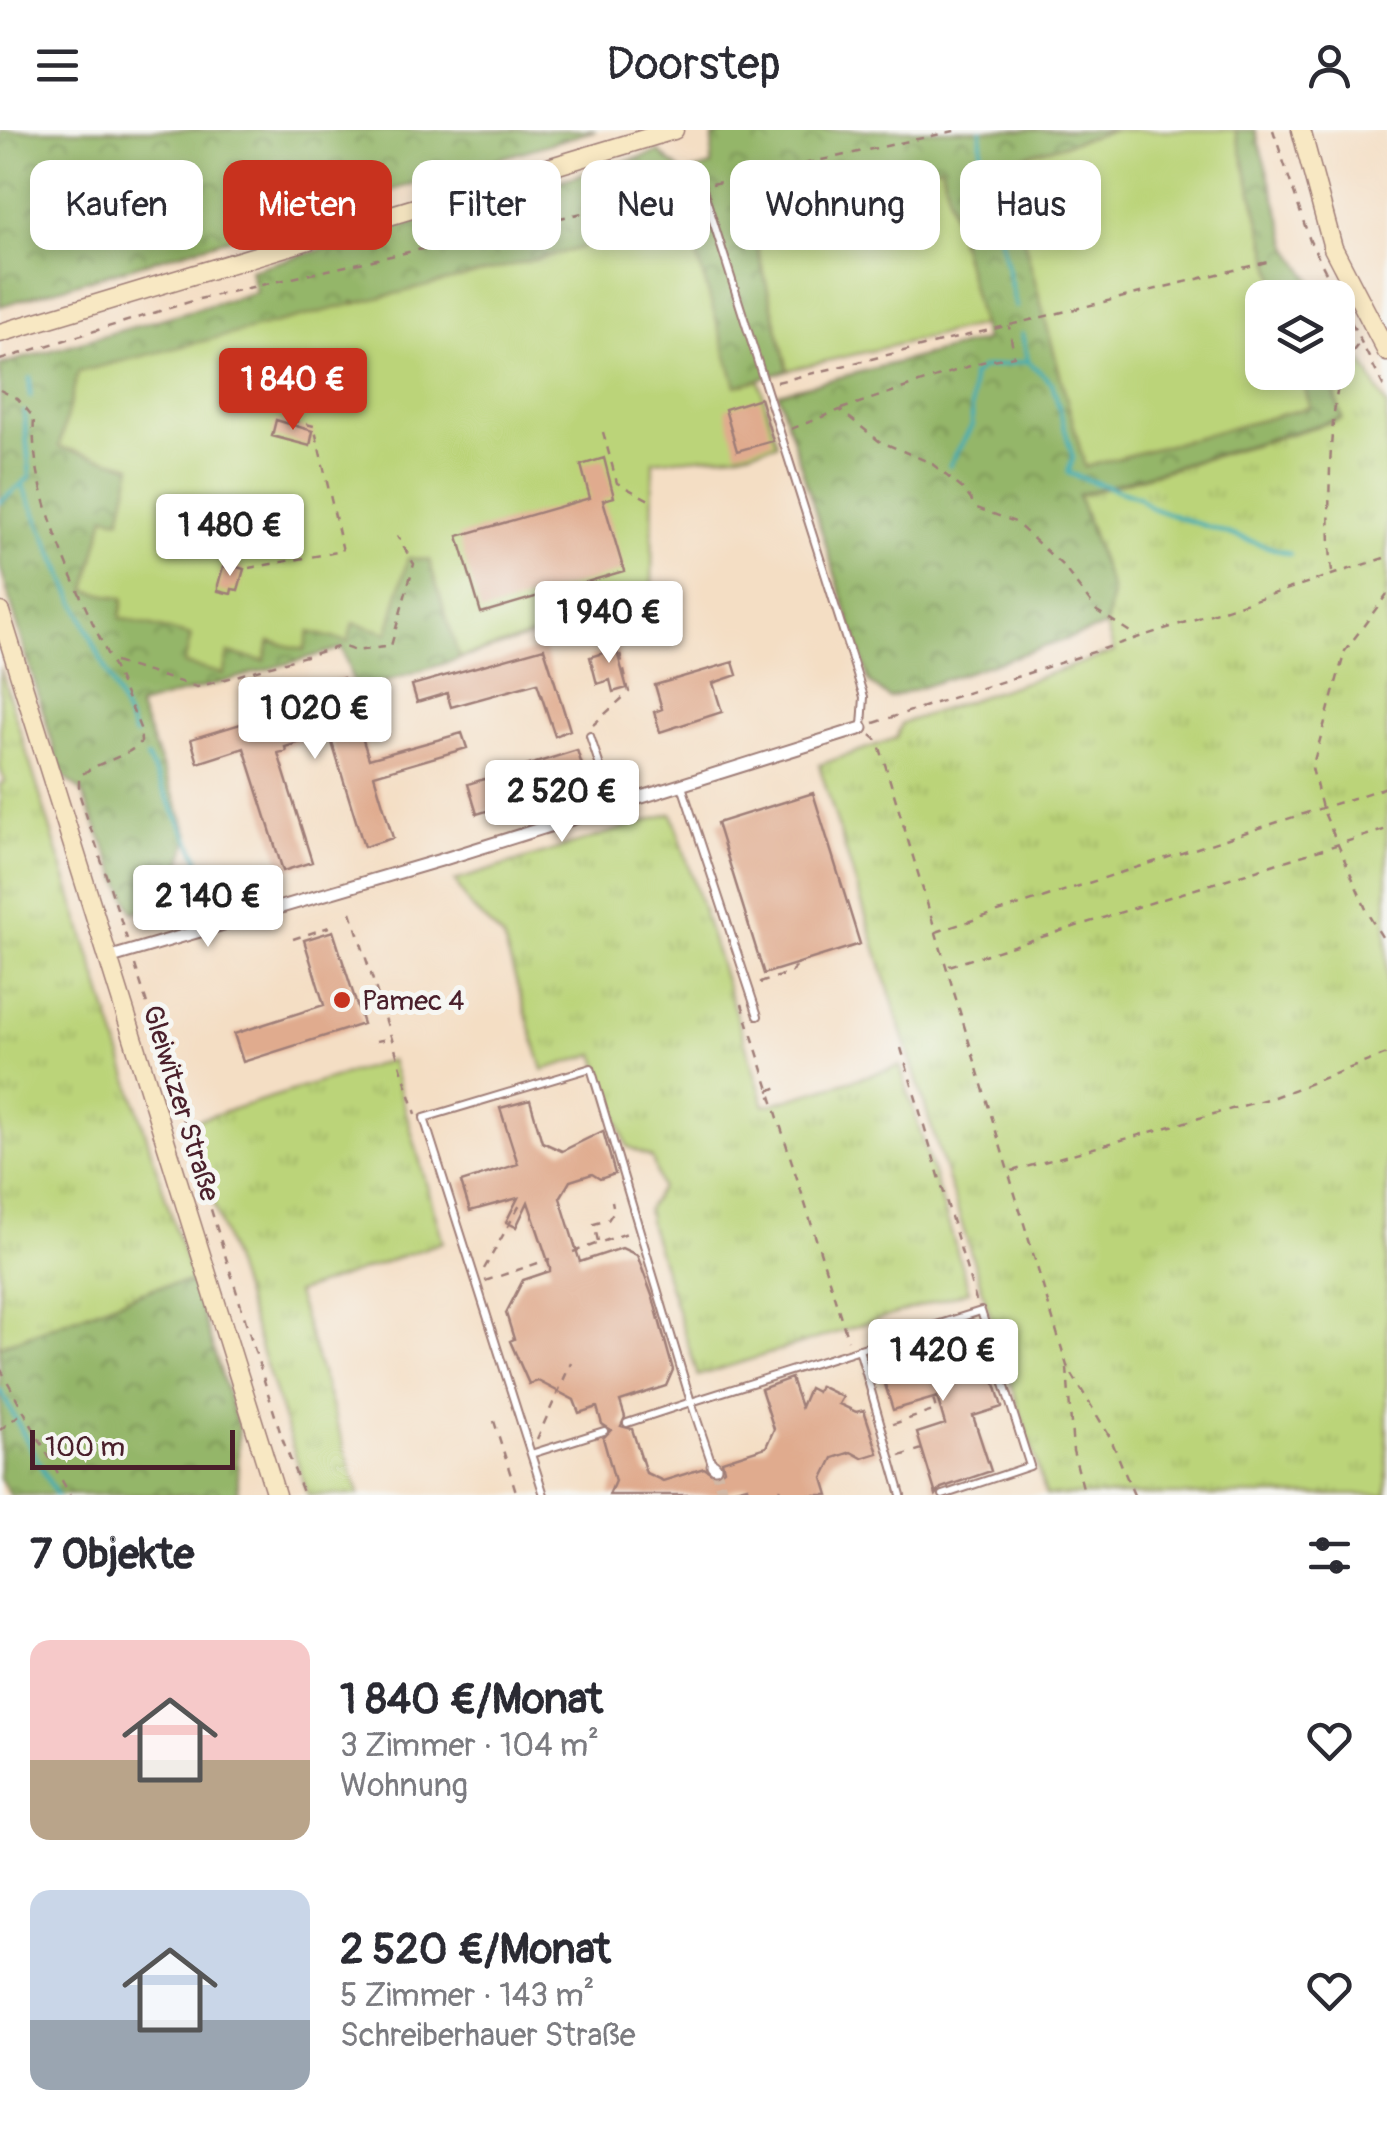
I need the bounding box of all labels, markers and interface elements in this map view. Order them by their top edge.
text: Doorstep [606,37,781,93]
icon: menu [30,38,85,93]
icon: person [1302,38,1357,93]
chip: Kaufen [30,160,203,250]
chip: Mieten [223,160,392,250]
chip: Filter [412,160,561,250]
chip: Neu [581,160,710,250]
chip: Wohnung [730,160,940,250]
chip: Haus [960,160,1101,250]
map controls [1245,280,1355,390]
button: layers [1245,280,1355,390]
pin: 1 840 € [201,348,385,433]
text: 1 840 € [241,360,345,400]
pin: 1 480 € [138,494,322,579]
text: 1 480 € [178,506,282,546]
pin: 1 940 € [517,581,701,666]
text: 1 940 € [557,593,661,633]
pin: 1 020 € [223,677,407,762]
text: 1 020 € [260,689,370,729]
pin: 2 520 € [470,760,654,845]
text: 2 520 € [507,772,617,812]
pin: 2 140 € [116,865,300,950]
text: 2 140 € [155,877,261,917]
place label: Pamec 4 [362,984,465,1019]
marker: Pamec 4 [331,989,353,1011]
street label: Gleiwitzer Straße [134,1001,227,1206]
pin: 1 420 € [851,1319,1035,1404]
text: 1 420 € [890,1331,996,1371]
scale bar [30,1425,235,1470]
text: 100 m [45,1430,125,1465]
icon: filters [1302,1528,1357,1583]
text: 7 Objekte [30,1529,194,1581]
text: 1 840 €/Monat [340,1674,603,1726]
icon: home [110,1680,230,1800]
icon: heart [1302,1713,1357,1768]
text: 3 Zimmer · 104 m² [340,1726,599,1766]
text: Wohnung [340,1766,468,1806]
text: 2 520 €/Monat [340,1924,611,1976]
icon: home [110,1930,230,2050]
icon: heart [1302,1963,1357,2018]
text: 5 Zimmer · 143 m² [340,1976,595,2016]
text: Schreiberhauer Straße [340,2016,636,2056]

